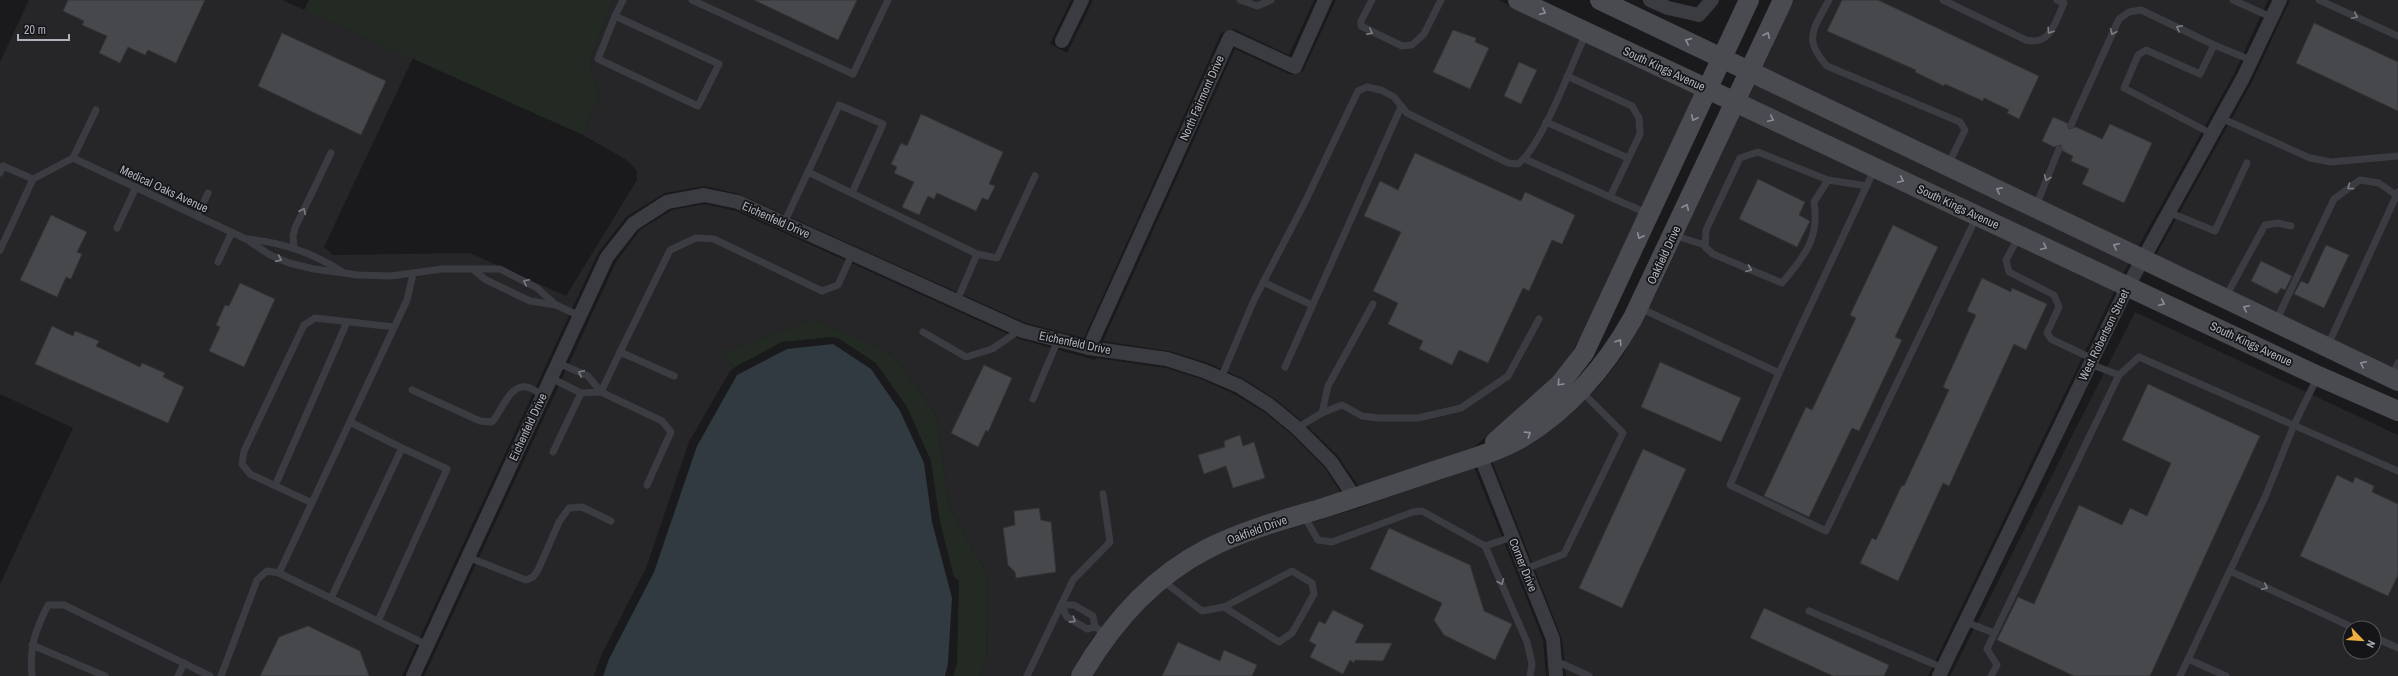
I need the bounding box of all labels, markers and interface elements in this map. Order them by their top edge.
one-way arrow [1539,7,1547,15]
one-way arrow [2350,11,2358,19]
scale bar [18,16,69,42]
text: 20 m [24,22,46,38]
one-way arrow [2176,25,2184,33]
one-way arrow [2048,26,2055,33]
one-way arrow [1366,27,1373,34]
one-way arrow [2110,28,2118,36]
one-way arrow [1762,32,1770,40]
one-way arrow [1684,38,1692,46]
street label: South Kings Avenue [1620,43,1708,95]
street label: North Fairmont Drive [1176,53,1228,143]
one-way arrow [1691,113,1699,121]
one-way arrow [1766,114,1774,122]
street label: Medical Oaks Avenue [117,162,211,216]
one-way arrow [2044,174,2052,182]
one-way arrow [1897,175,1904,183]
street label: South Kings Avenue [1914,181,2002,233]
one-way arrow [2347,183,2354,190]
one-way arrow [1995,187,2003,195]
street label: Eichenfeld Drive [740,198,812,242]
one-way arrow [1681,204,1689,211]
one-way arrow [298,207,306,215]
street label: Oakfield Drive [1643,223,1685,287]
one-way arrow [1637,231,1645,239]
one-way arrow [2040,242,2047,250]
one-way arrow [2113,243,2120,251]
one-way arrow [276,254,283,262]
one-way arrow [1745,264,1753,272]
one-way arrow [522,279,530,287]
street label: West Robertson Street [2075,287,2133,383]
one-way arrow [2157,298,2165,306]
one-way arrow [2242,305,2250,313]
street label: South Kings Avenue [2207,318,2295,370]
street label: Eichenfeld Drive [1038,328,1112,358]
one-way arrow [1614,340,1621,347]
one-way arrow [2360,362,2367,369]
one-way arrow [578,370,586,378]
one-way arrow [1557,378,1565,386]
street label: Eichenfeld Drive [505,391,551,463]
one-way arrow [1524,431,1531,438]
street label: Oakfield Drive [1225,512,1289,548]
street label: Corner Drive [1505,536,1541,594]
one-way arrow [1496,578,1504,585]
one-way arrow [2261,582,2269,590]
one-way arrow [1069,616,1076,623]
north arrow [2342,620,2382,660]
text: N [2363,638,2379,650]

